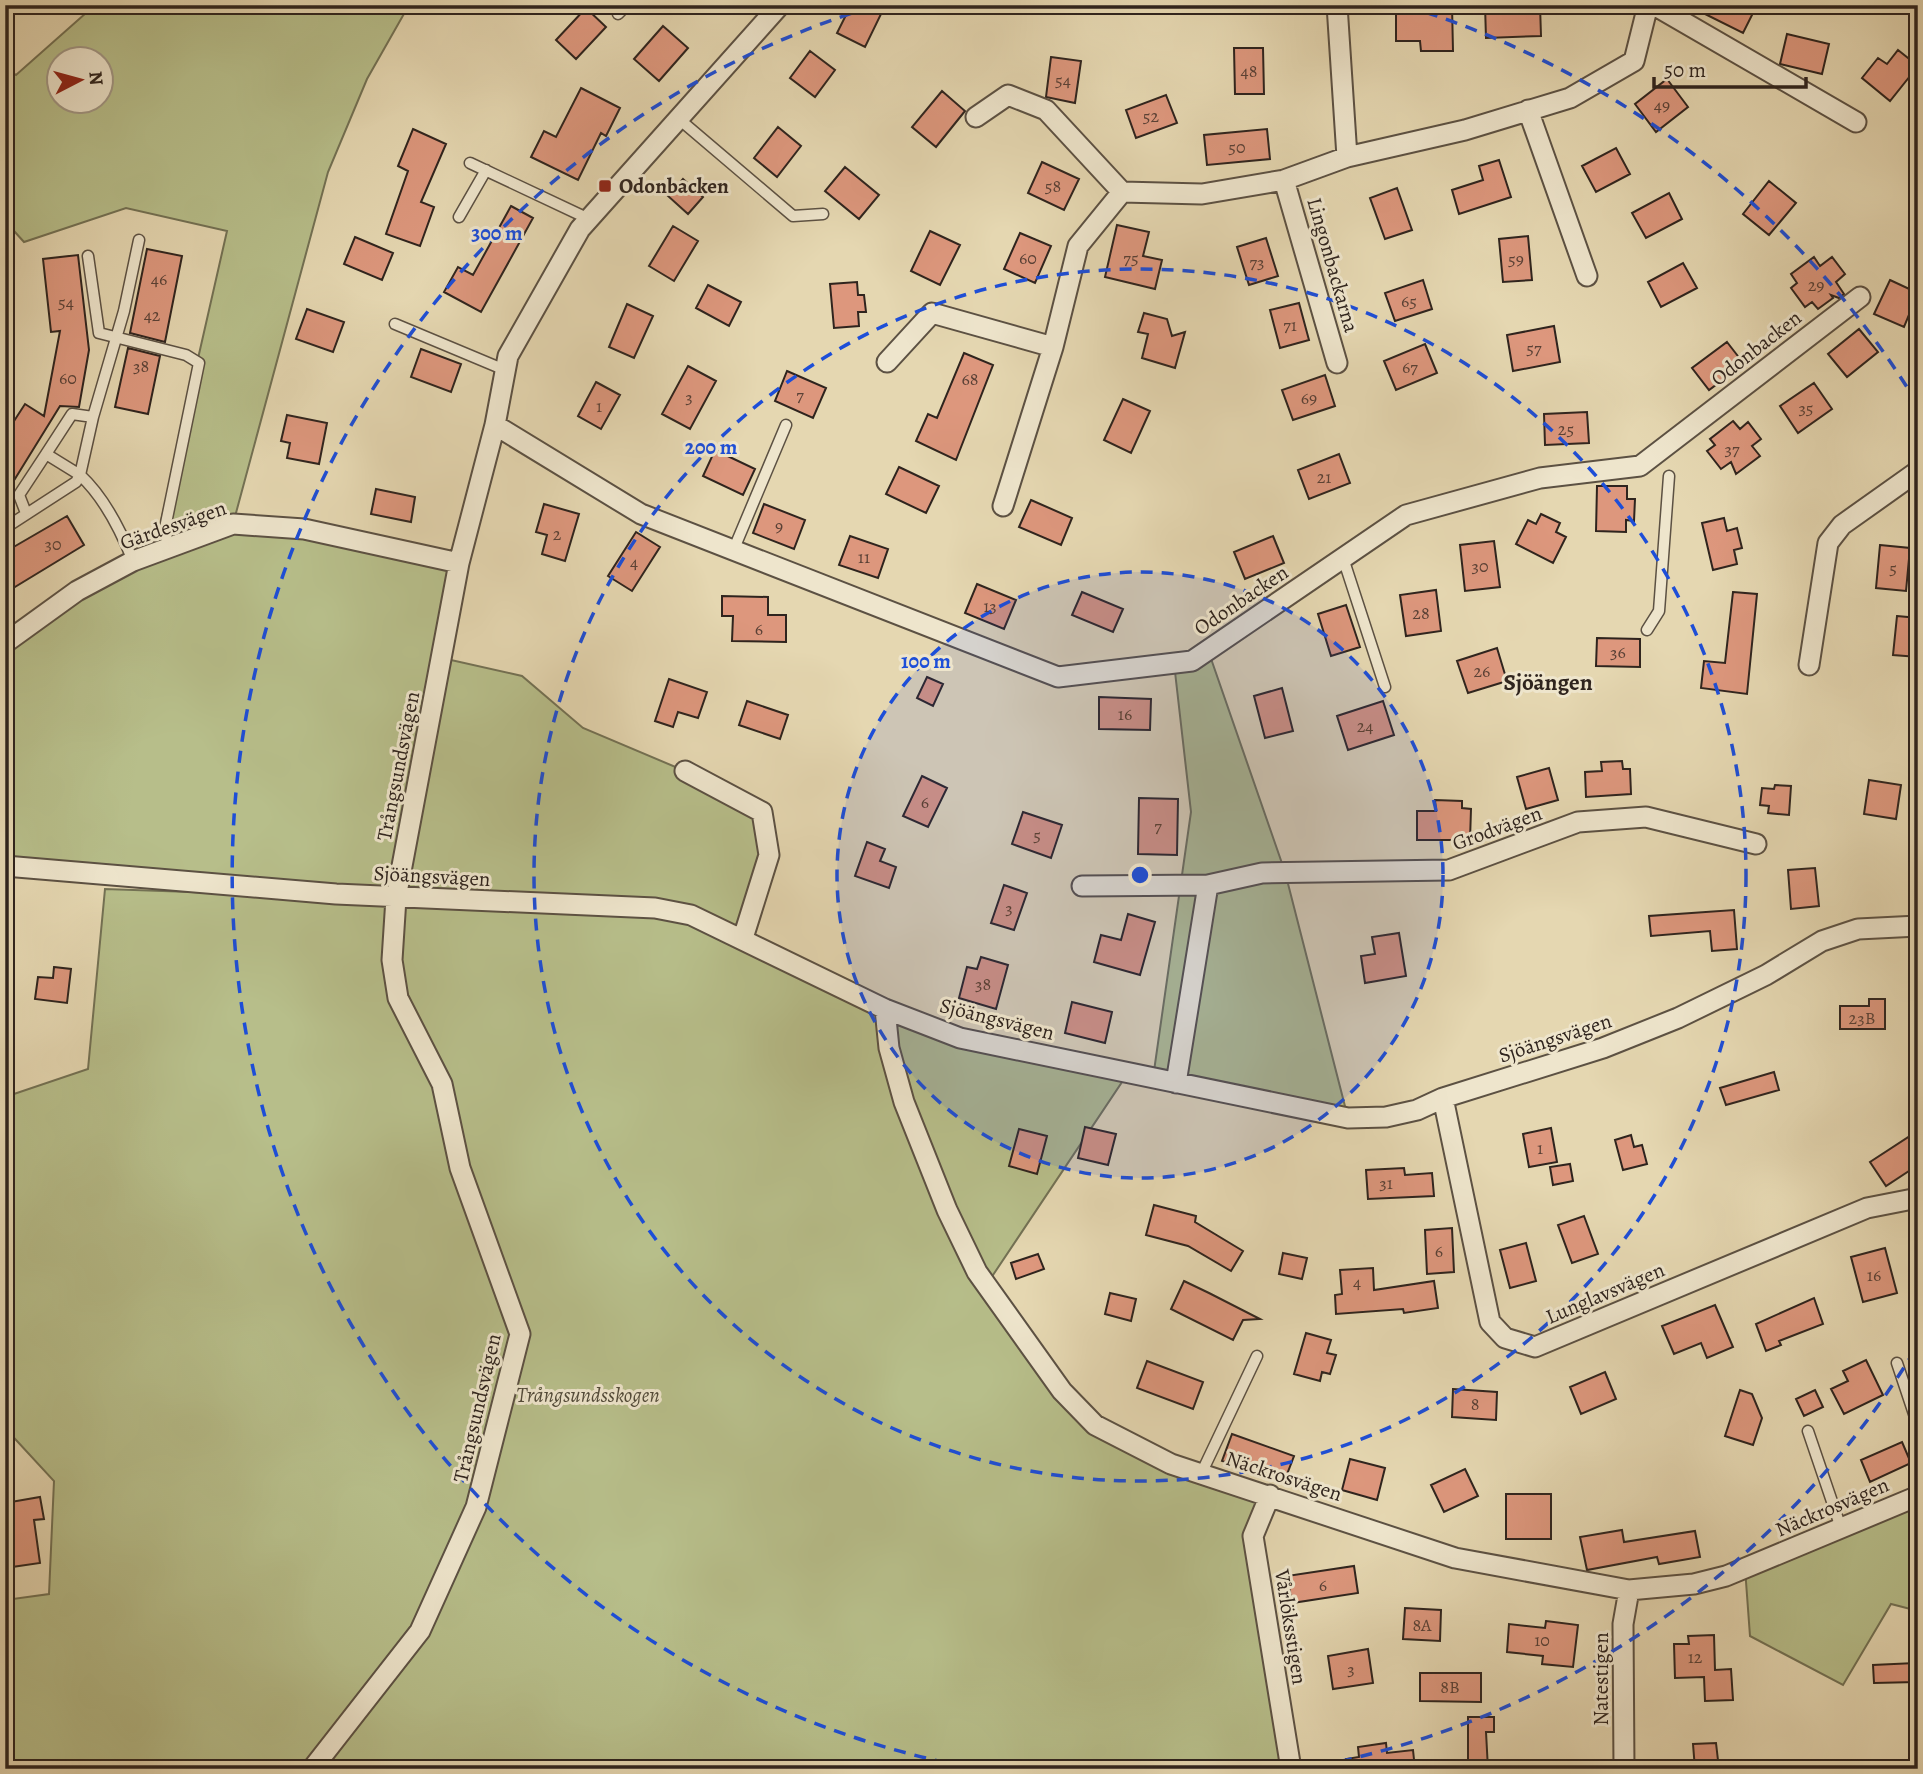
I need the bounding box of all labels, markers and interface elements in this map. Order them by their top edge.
north arrow [46,46,116,116]
scale bar [1654,46,1806,90]
text: 50 m [1664,56,1706,84]
house number: 48 [1241,59,1257,83]
house number: 54 [1055,68,1071,92]
text: N [82,70,110,87]
house number: 49 [1654,93,1670,117]
house number: 52 [1143,104,1160,128]
house number: 50 [1228,135,1246,159]
place label: Odonbacken [619,172,729,200]
house number: 58 [1045,174,1061,198]
marker: Odonbacken [597,178,613,194]
street label: Lingonbackarna [1300,194,1366,336]
text: 300 m [471,219,523,247]
house number: 60 [1019,246,1037,270]
house number: 75 [1123,246,1139,270]
house number: 59 [1508,247,1524,271]
house number: 73 [1249,250,1265,274]
house number: 46 [151,267,167,291]
house number: 29 [1808,273,1824,297]
house number: 65 [1401,289,1417,313]
house number: 54 [58,290,74,314]
house number: 42 [144,303,161,327]
street label: Odonbacken [1705,304,1807,392]
house number: 71 [1283,313,1297,337]
house number: 57 [1526,336,1542,360]
house number: 38 [133,354,149,378]
house number: 67 [1402,355,1418,379]
house number: 60 [59,366,77,390]
house number: 68 [961,367,979,391]
house number: 7 [796,383,804,407]
house number: 3 [685,385,693,409]
house number: 69 [1301,386,1317,410]
house number: 1 [596,394,602,418]
house number: 35 [1798,396,1814,420]
house number: 25 [1558,417,1574,441]
text: 200 m [685,433,738,461]
house number: 37 [1724,437,1740,461]
house number: 21 [1317,465,1331,489]
street label: Gärdesvägen [116,494,230,556]
house number: 9 [775,514,783,538]
house number: 2 [553,522,562,546]
house number: 30 [44,532,62,556]
house number: 11 [858,545,870,569]
house number: 4 [630,550,638,574]
house number: 30 [1471,554,1489,578]
house number: 5 [1889,556,1897,580]
street label: Odonbacken [1188,558,1294,642]
house number: 13 [983,594,997,618]
house number: 28 [1412,601,1430,625]
house number: 6 [755,617,763,641]
house number: 36 [1610,640,1626,664]
text: 100 m [901,647,951,675]
house number: 26 [1474,659,1490,683]
district label: Sjöängen [1503,667,1593,698]
street label: Trångsundsvägen [370,689,426,843]
house number: 16 [1118,702,1132,726]
house number: 24 [1357,714,1373,738]
house number: 6 [921,790,929,814]
street label: Grodvägen [1448,799,1546,857]
house number: 7 [1154,814,1162,838]
house number: 5 [1033,823,1041,847]
street label: Sjöängsvägen [373,859,491,893]
centre of rings [1128,863,1152,887]
house number: 3 [1005,896,1013,920]
house number: 38 [975,972,991,996]
street label: Sjöängsvägen [937,991,1057,1047]
house number: 23B [1849,1006,1875,1030]
street label: Sjöängsvägen [1495,1007,1615,1069]
house number: 1 [1537,1136,1543,1160]
house number: 31 [1379,1171,1393,1195]
house number: 6 [1435,1239,1443,1263]
street label: Lunglavsvägen [1541,1255,1669,1331]
house number: 16 [1867,1263,1881,1287]
house number: 4 [1353,1270,1361,1294]
street label: Trångsundsvägen [446,1331,508,1485]
park label: Trångsundsskogen [516,1381,660,1409]
house number: 8 [1471,1392,1479,1416]
street label: Näckrosvägen [1222,1444,1346,1508]
street label: Näckrosvägen [1771,1471,1893,1543]
street label: Vårlöksstigen [1268,1566,1314,1687]
house number: 6 [1319,1573,1327,1597]
house number: 8A [1412,1613,1432,1637]
house number: 10 [1534,1628,1550,1652]
street label: Natestigen [1587,1632,1615,1726]
house number: 12 [1688,1645,1703,1669]
house number: 3 [1347,1657,1355,1681]
house number: 8B [1440,1675,1460,1699]

